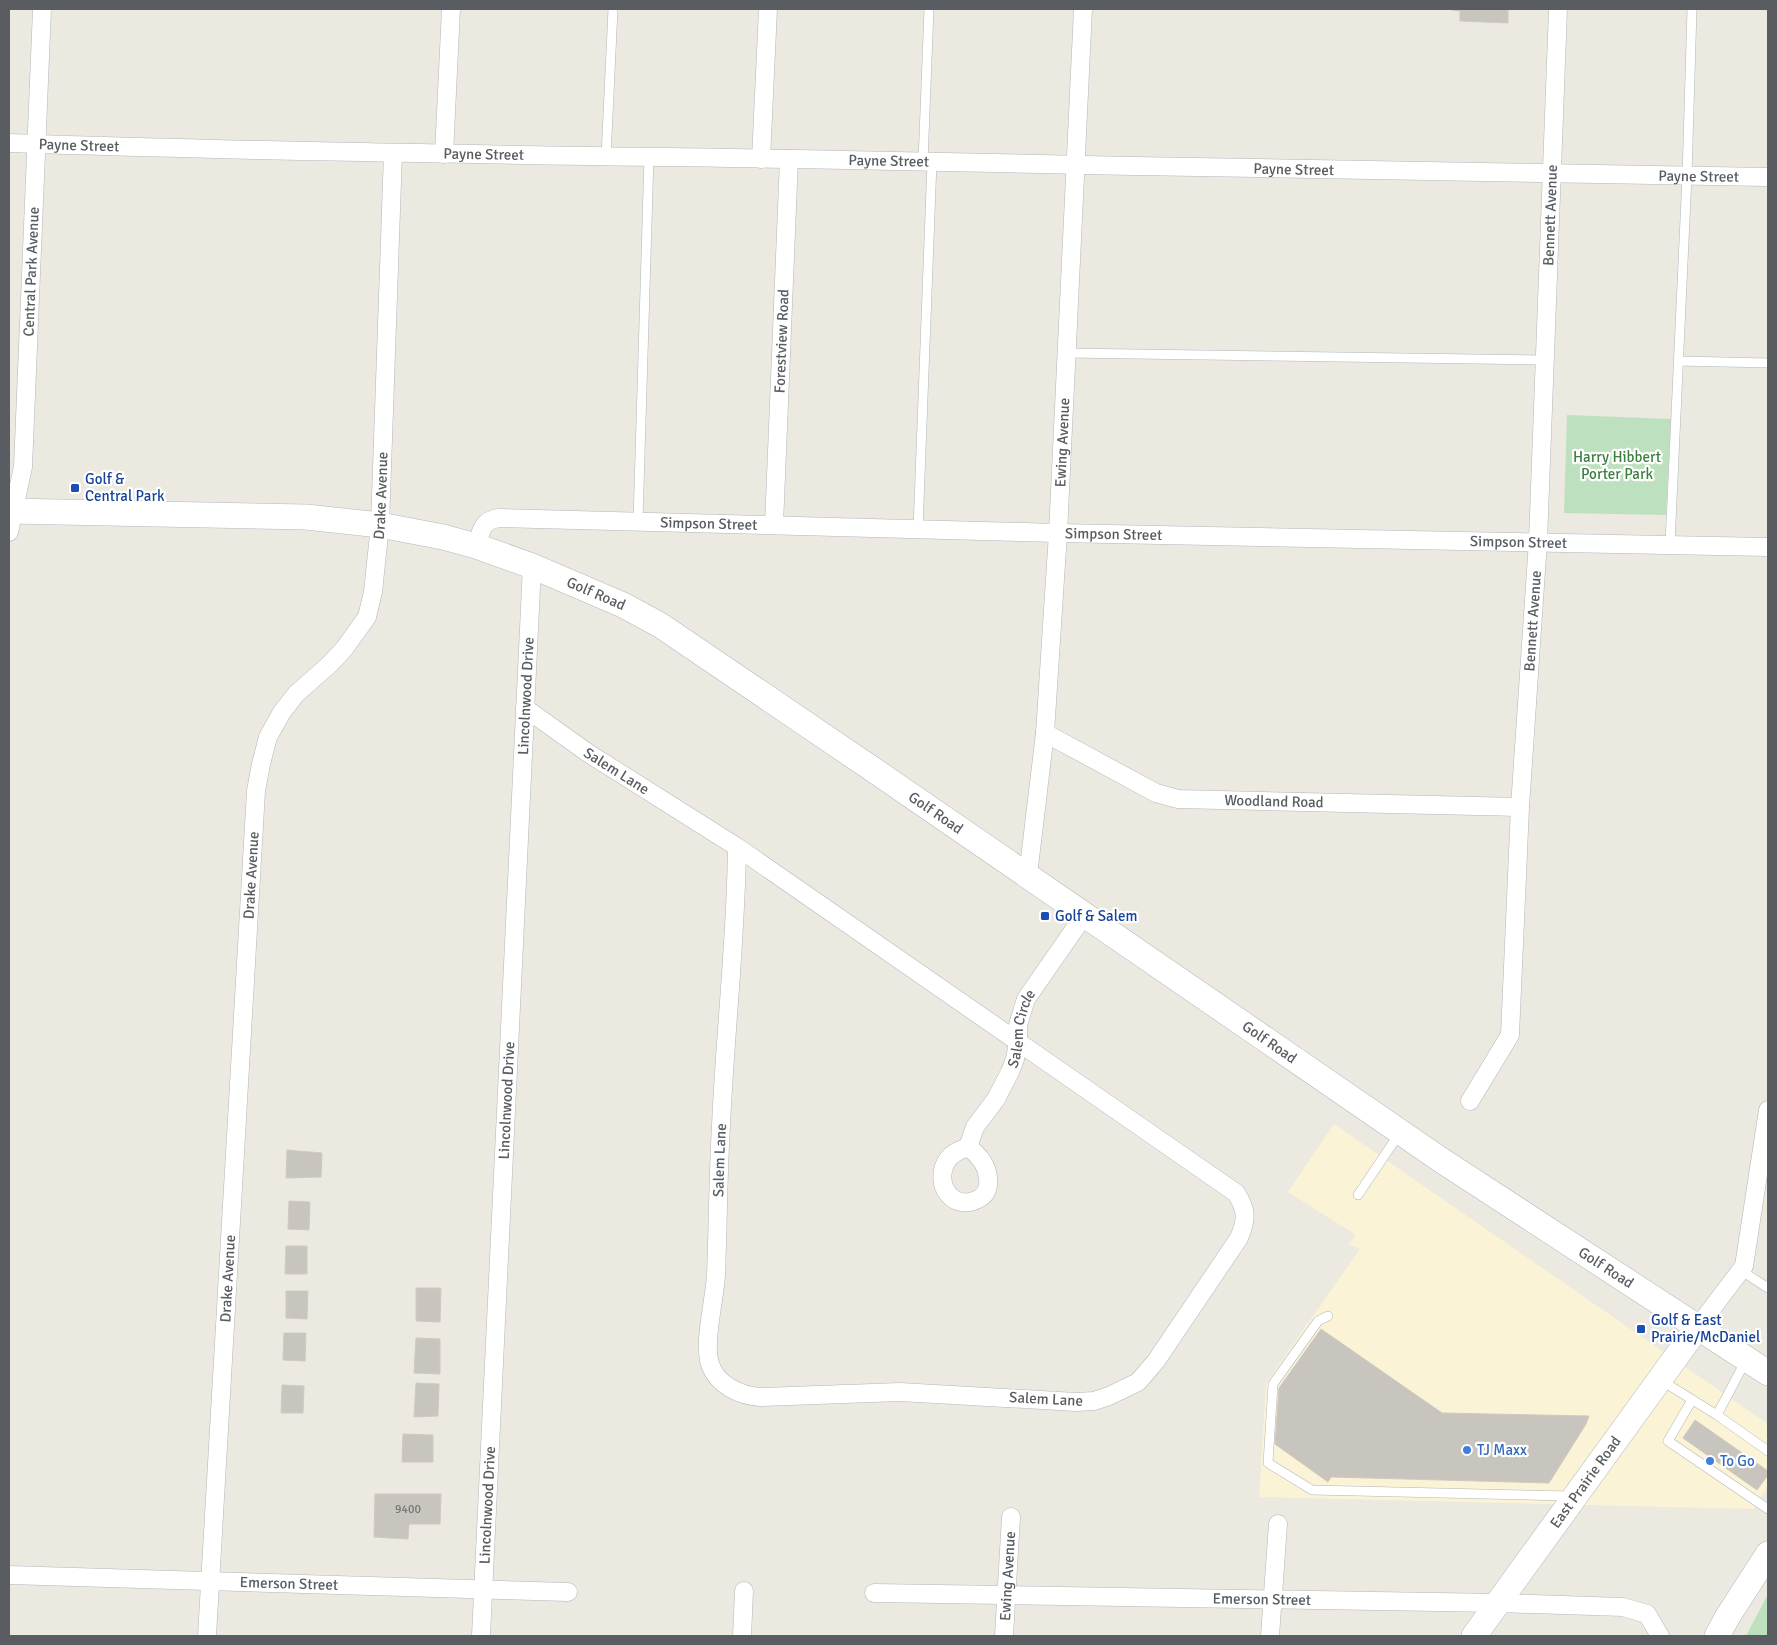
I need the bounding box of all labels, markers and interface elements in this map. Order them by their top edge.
street label: Payne Street [38,135,120,155]
street label: Payne Street [443,145,524,164]
street label: Payne Street [848,151,929,171]
street label: Payne Street [1253,160,1334,179]
street label: Bennett Avenue [1539,164,1561,266]
street label: Payne Street [1658,167,1739,186]
street label: Central Park Avenue [19,206,43,337]
street label: Forestview Road [770,289,793,394]
street label: Ewing Avenue [1051,397,1073,488]
park label: Harry Hibbert Porter Park [1573,448,1661,483]
street label: Drake Avenue [370,451,392,540]
place label: Golf & Central Park [85,470,165,505]
marker: Golf & Central Park [69,482,81,494]
street label: Simpson Street [660,513,758,534]
street label: Simpson Street [1065,524,1162,544]
street label: Simpson Street [1470,532,1567,552]
street label: Bennett Avenue [1520,570,1545,672]
street label: Golf Road [564,573,628,614]
street label: Lincolnwood Drive [514,637,538,755]
street label: Salem Lane [580,744,653,798]
street label: Golf Road [905,788,967,838]
street label: Woodland Road [1224,791,1324,811]
street label: Drake Avenue [240,831,263,920]
place label: Golf & Salem [1055,907,1137,925]
marker: Golf & Salem [1039,910,1051,922]
street label: Salem Circle [1003,986,1039,1070]
street label: Golf Road [1239,1017,1300,1067]
street label: Lincolnwood Drive [495,1041,518,1160]
street label: Salem Lane [709,1123,730,1197]
street label: Drake Avenue [216,1234,239,1323]
street label: Golf Road [1575,1243,1637,1292]
place label: Golf & East Prairie/McDaniel [1651,1311,1760,1346]
marker: Golf & East Prairie/McDaniel [1635,1323,1647,1335]
street label: Salem Lane [1009,1388,1083,1410]
street label: East Prairie Road [1546,1432,1625,1532]
place label: TJ Maxx [1477,1441,1527,1459]
marker: TJ Maxx [1461,1444,1473,1456]
street label: Lincolnwood Drive [475,1446,499,1565]
place label: To Go [1720,1452,1755,1470]
marker: To Go [1704,1455,1716,1467]
house number: 9400 [395,1502,421,1517]
street label: Ewing Avenue [996,1531,1019,1621]
street label: Emerson Street [239,1573,338,1594]
street label: Emerson Street [1213,1589,1311,1609]

